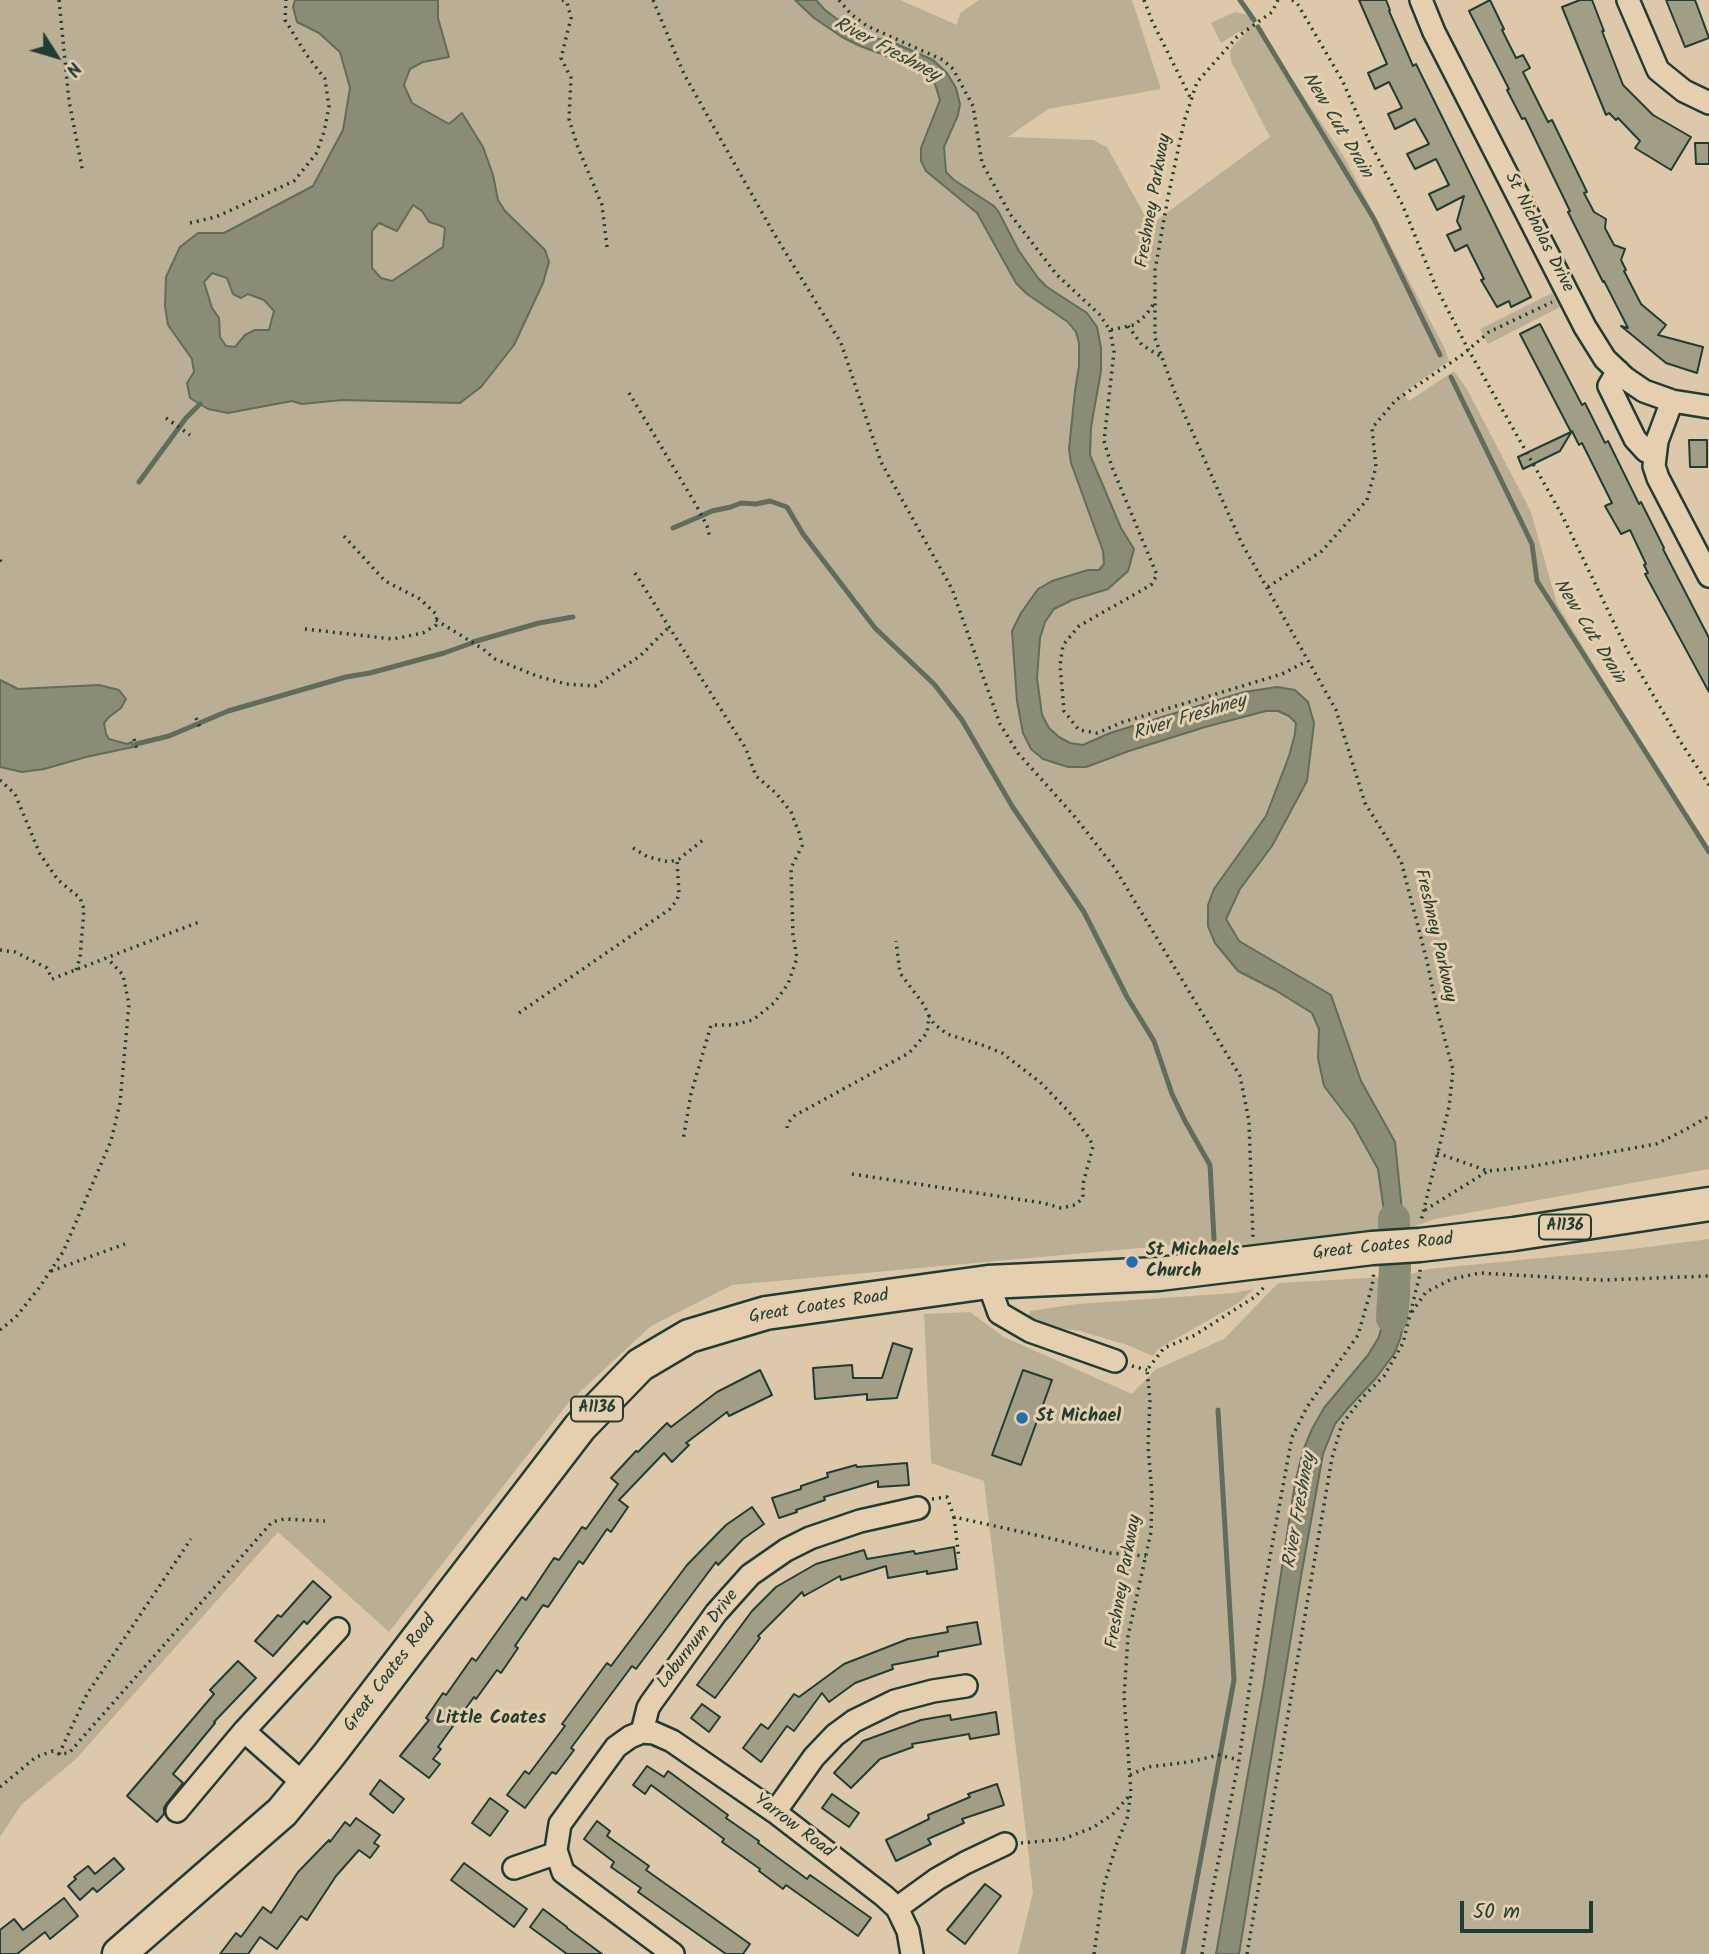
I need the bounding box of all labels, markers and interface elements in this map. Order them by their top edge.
water label: River Freshney [829,14,943,88]
north arrow [21,21,91,91]
text: N [57,55,88,82]
water label: New Cut Drain [1295,69,1377,183]
street label: Freshney Parkway [1133,132,1177,270]
street label: St Nicholas Drive [1499,170,1577,296]
water label: New Cut Drain [1547,575,1629,689]
water label: River Freshney [1131,691,1249,747]
street label: Freshney Parkway [1408,867,1460,1005]
road number: A1136 [1539,1214,1591,1240]
street label: Great Coates Road [1312,1230,1454,1266]
place label: St Michaels Church [1146,1241,1239,1284]
marker: St Michaels Church [1124,1254,1140,1270]
street label: Great Coates Road [748,1286,890,1330]
road number: A1136 [571,1396,623,1422]
place label: St Michael [1036,1407,1121,1429]
marker: St Michael [1014,1410,1030,1426]
water label: River Freshney [1280,1452,1322,1570]
street label: Freshney Parkway [1103,1513,1147,1651]
street label: Laburnum Drive [654,1586,744,1694]
street label: Great Coates Road [340,1611,442,1737]
district label: Little Coates [436,1709,546,1731]
street label: Yarrow Road [749,1790,837,1864]
scale bar [1464,1888,1597,1932]
text: 50 m [1473,1896,1520,1929]

